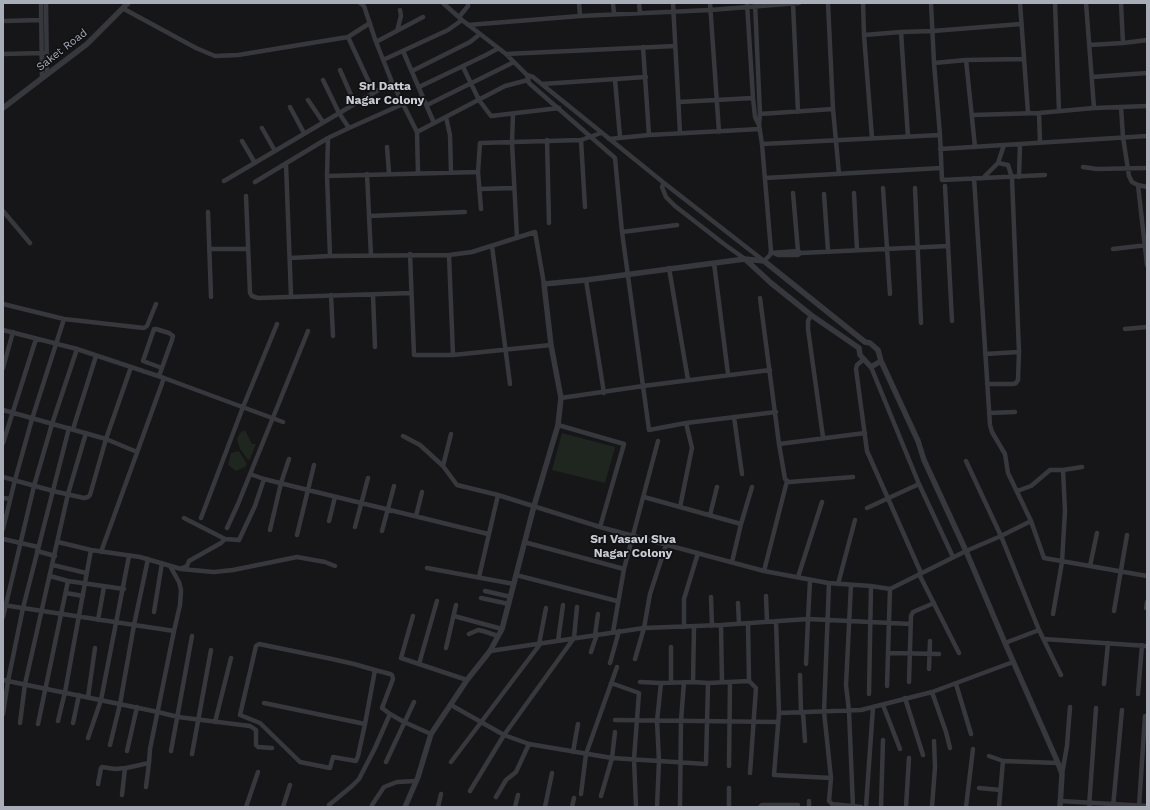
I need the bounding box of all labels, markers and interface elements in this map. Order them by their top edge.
street label: Saket Road [34,26,90,74]
district label: Sri Datta Nagar Colony [346,79,424,107]
district label: Sri Vasavi Siva Nagar Colony [590,532,676,560]

